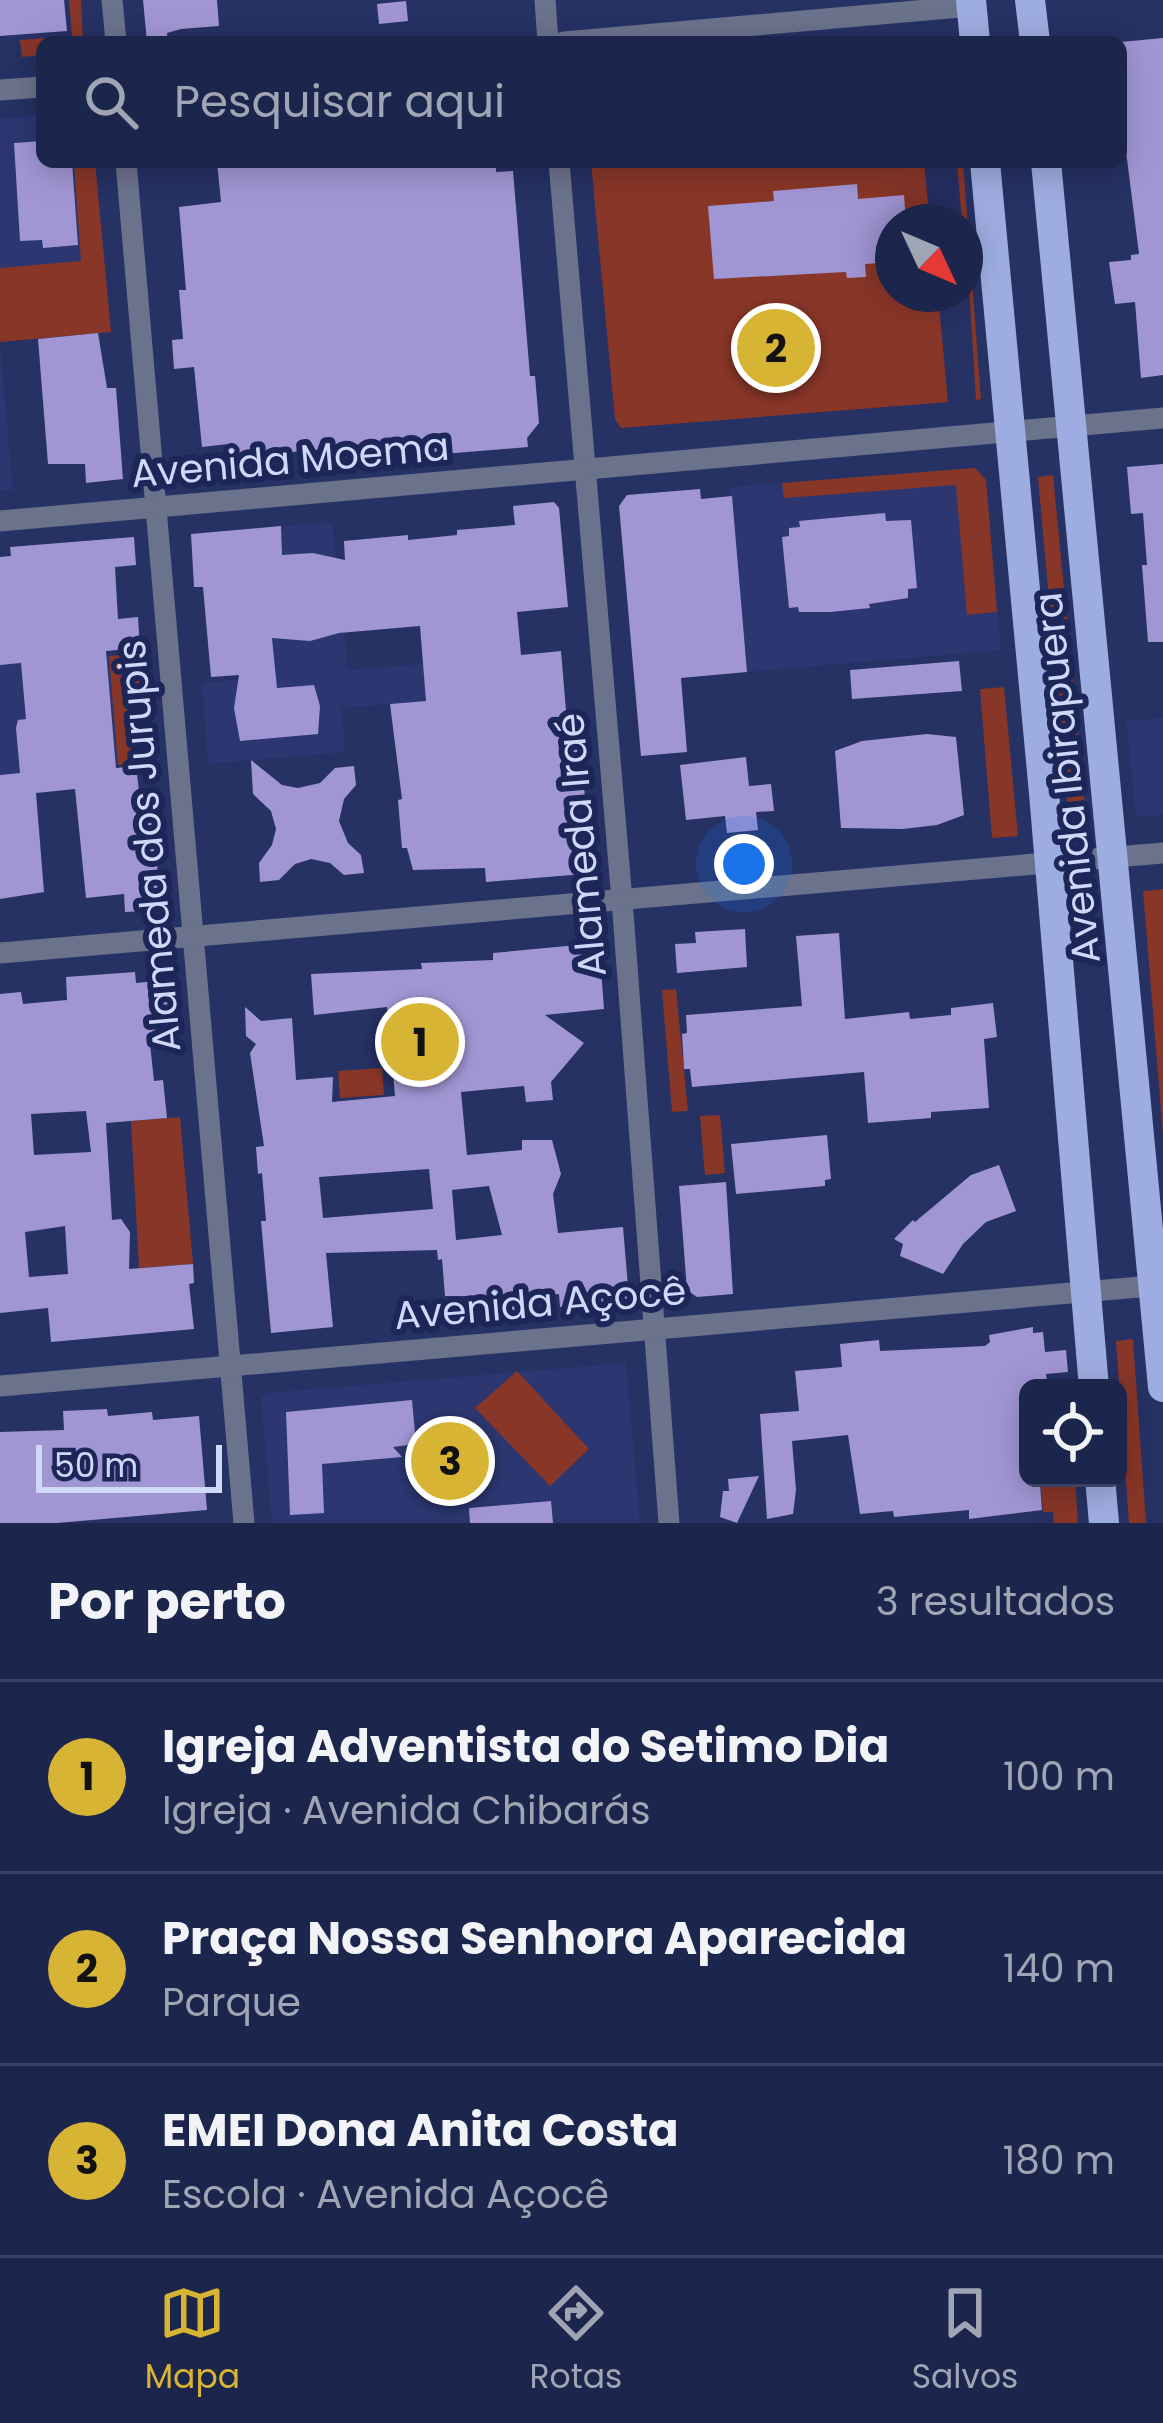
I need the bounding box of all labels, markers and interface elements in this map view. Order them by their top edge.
search box [36,36,1127,168]
icon: search [78,69,144,135]
text: Pesquisar aqui [174,70,505,133]
north arrow [875,204,983,312]
pin: 2 [737,303,815,393]
street label: Avenida Moema [129,419,451,501]
street label: Avenida Ibirapuera [1020,590,1114,966]
street label: Alameda dos Jurupis [104,638,194,1054]
street label: Alameda Iraé [542,711,620,979]
your location [714,834,774,894]
pin: 1 [381,997,459,1087]
street label: Avenida Açocê [392,1263,688,1343]
map controls [1019,1379,1127,1487]
button: locate [1019,1379,1127,1487]
pin: 3 [411,1416,489,1506]
scale bar [36,1439,222,1492]
text: 50 m [54,1442,138,1489]
text: Por perto [48,1565,286,1637]
text: 3 resultados [876,1574,1115,1629]
text: Igreja Adventista do Setimo Dia [162,1715,889,1778]
text: 1 [80,1749,94,1804]
text: 100 m [1003,1749,1115,1804]
text: Igreja · Avenida Chibarás [162,1783,651,1838]
text: Praça Nossa Senhora Aparecida [162,1907,907,1970]
text: 2 [76,1941,98,1996]
text: 140 m [1003,1941,1115,1996]
text: Parque [162,1975,301,2030]
text: EMEI Dona Anita Costa [162,2099,679,2162]
text: 3 [75,2133,99,2188]
text: 180 m [1003,2133,1115,2188]
text: Escola · Avenida Açocê [162,2167,609,2222]
tab: Mapa [145,2280,240,2402]
tab: Rotas [529,2280,622,2402]
tab: Salvos [912,2280,1018,2402]

